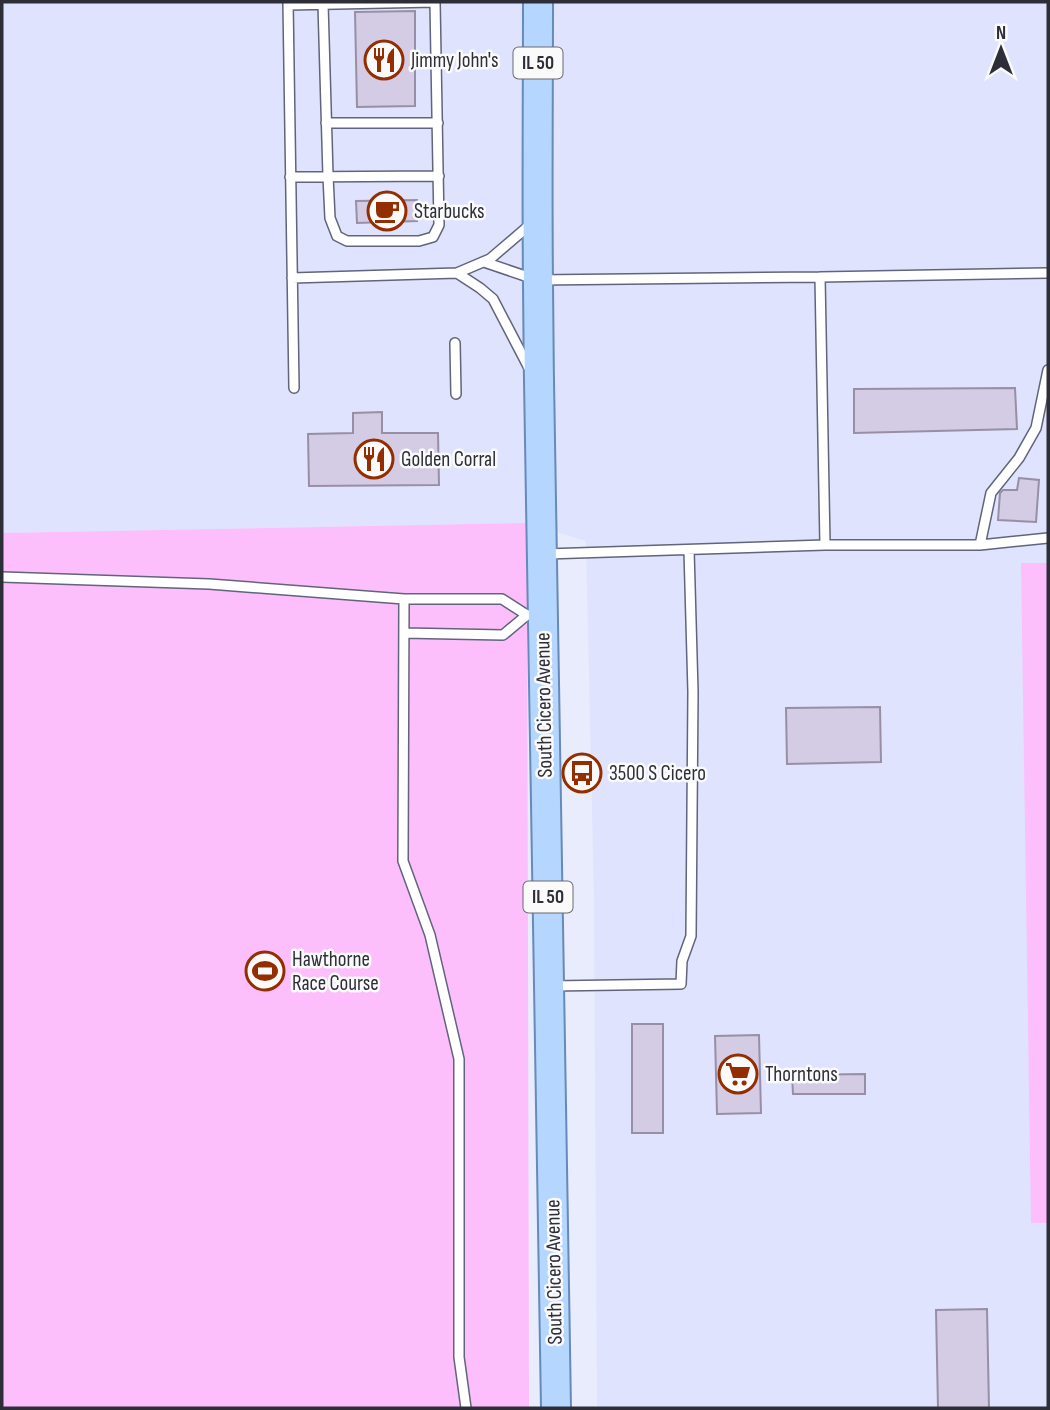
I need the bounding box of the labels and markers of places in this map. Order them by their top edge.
restaurant icon: Jimmy John's [363,39,405,81]
place label: Jimmy John's [410,48,499,73]
cafe icon: Starbucks [366,190,408,232]
place label: Starbucks [414,199,485,224]
restaurant icon: Golden Corral [353,438,395,480]
place label: Golden Corral [401,447,496,472]
bus stop icon: 3500 S Cicero [561,752,603,794]
place label: 3500 S Cicero [609,761,706,786]
place label: Hawthorne Race Course [292,947,379,996]
sports icon: Hawthorne Race Course [244,950,286,992]
supermarket icon: Thorntons [717,1053,759,1095]
place label: Thorntons [765,1062,838,1087]

